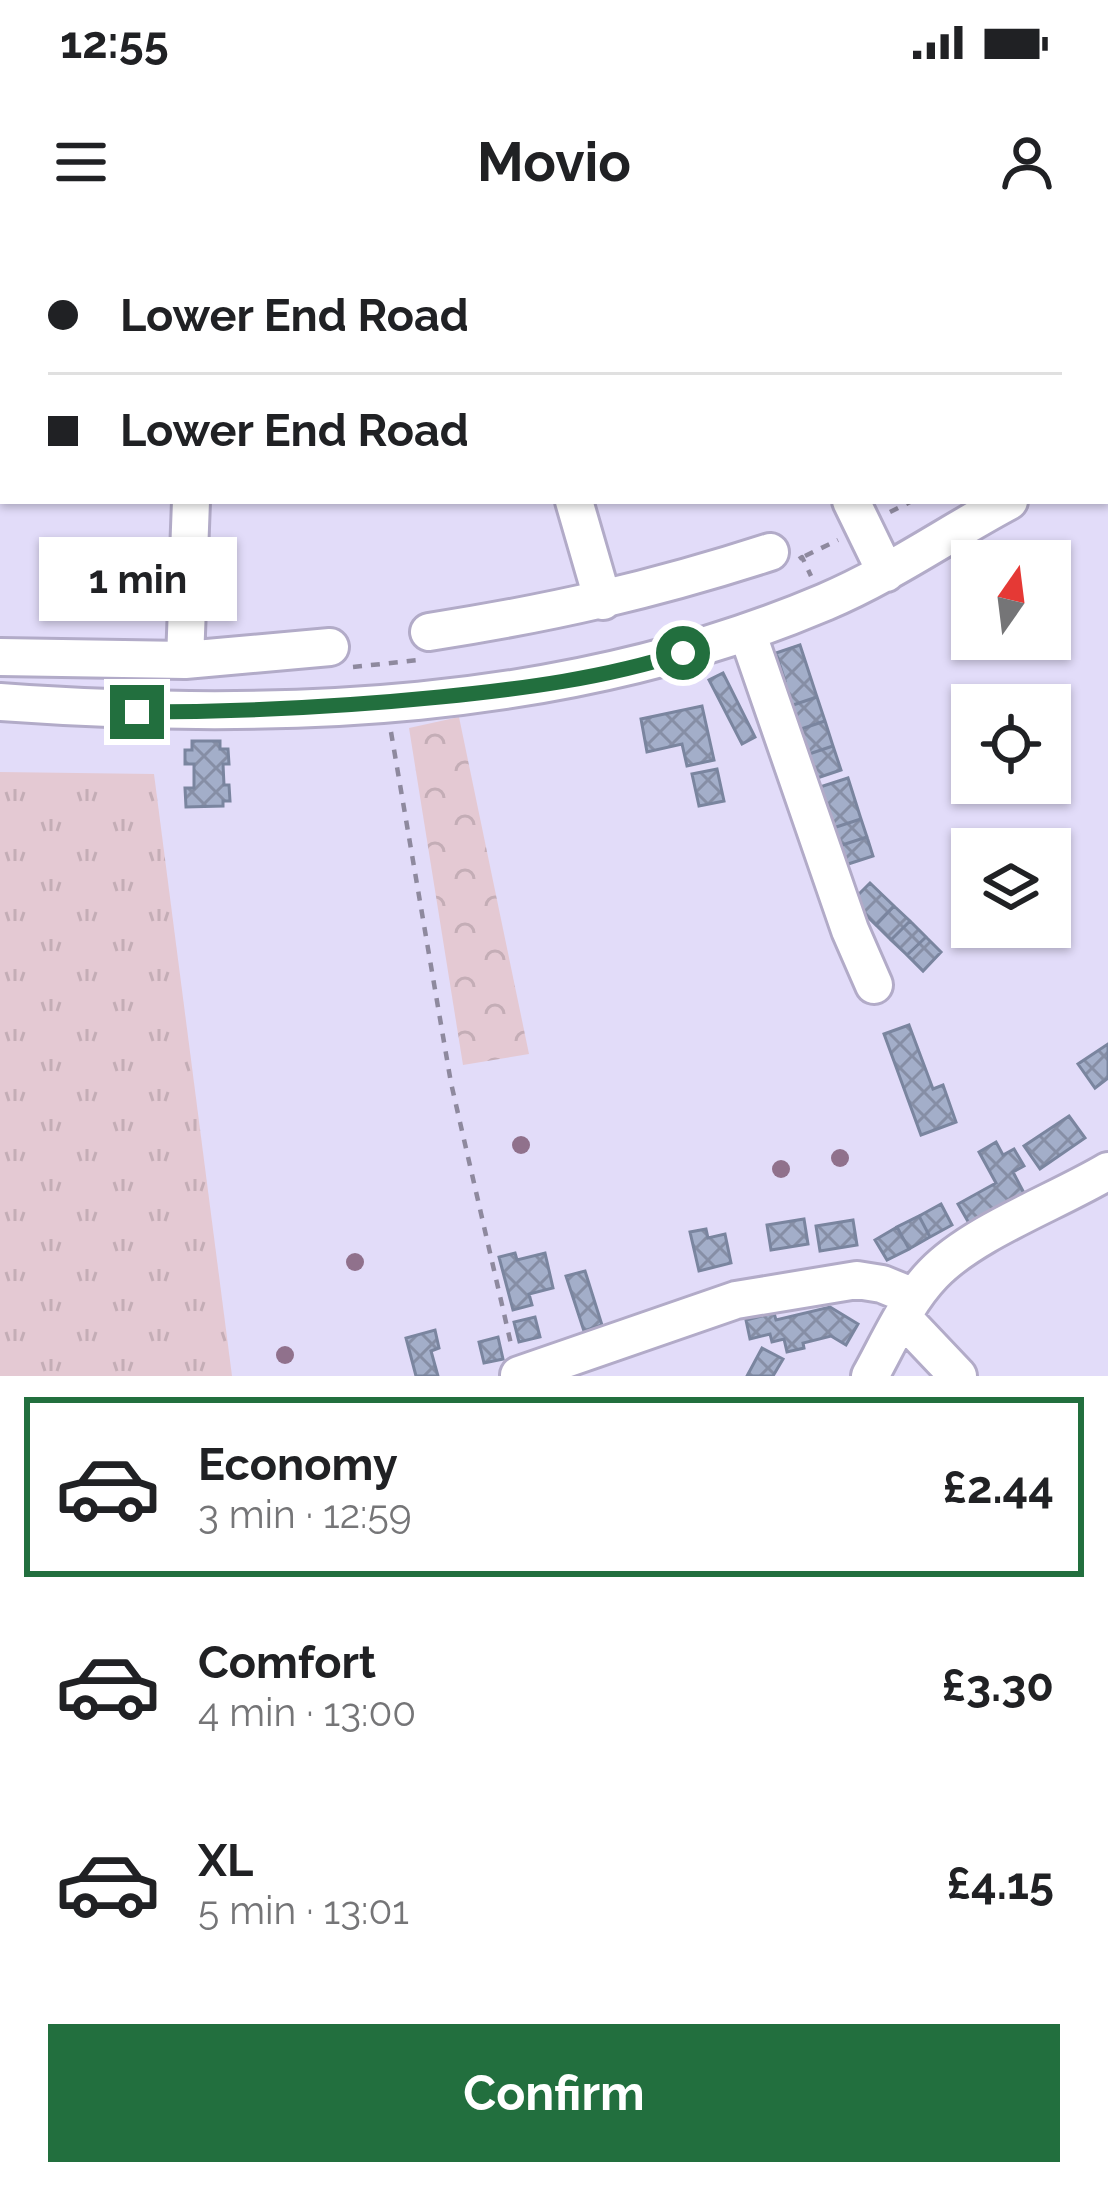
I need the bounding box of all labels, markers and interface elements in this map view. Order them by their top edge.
text: 12:55 [60,16,169,69]
icon: menu [48,129,114,195]
icon: person [994,129,1060,195]
text: Movio [477,130,631,194]
text: Lower End Road [120,289,469,342]
text: Lower End Road [120,404,469,457]
callout: 1 min [38,538,236,622]
north arrow [951,540,1071,660]
map controls [951,540,1071,948]
text: 1 min [89,556,187,602]
route start [656,626,710,680]
button: locate [951,684,1071,804]
route end [110,685,164,739]
button: layers [951,828,1071,948]
icon: car [54,1433,162,1541]
text: Economy [198,1438,398,1491]
text: £2.44 [943,1461,1054,1514]
text: 3 min · 12:59 [198,1491,412,1537]
icon: car [54,1631,162,1739]
text: Comfort [198,1636,376,1689]
text: £3.30 [941,1659,1054,1712]
text: 4 min · 13:00 [198,1689,416,1735]
icon: car [54,1829,162,1937]
text: XL [198,1834,253,1887]
text: £4.15 [946,1857,1054,1910]
text: 5 min · 13:01 [198,1887,409,1933]
button: Confirm [48,2024,1060,2162]

